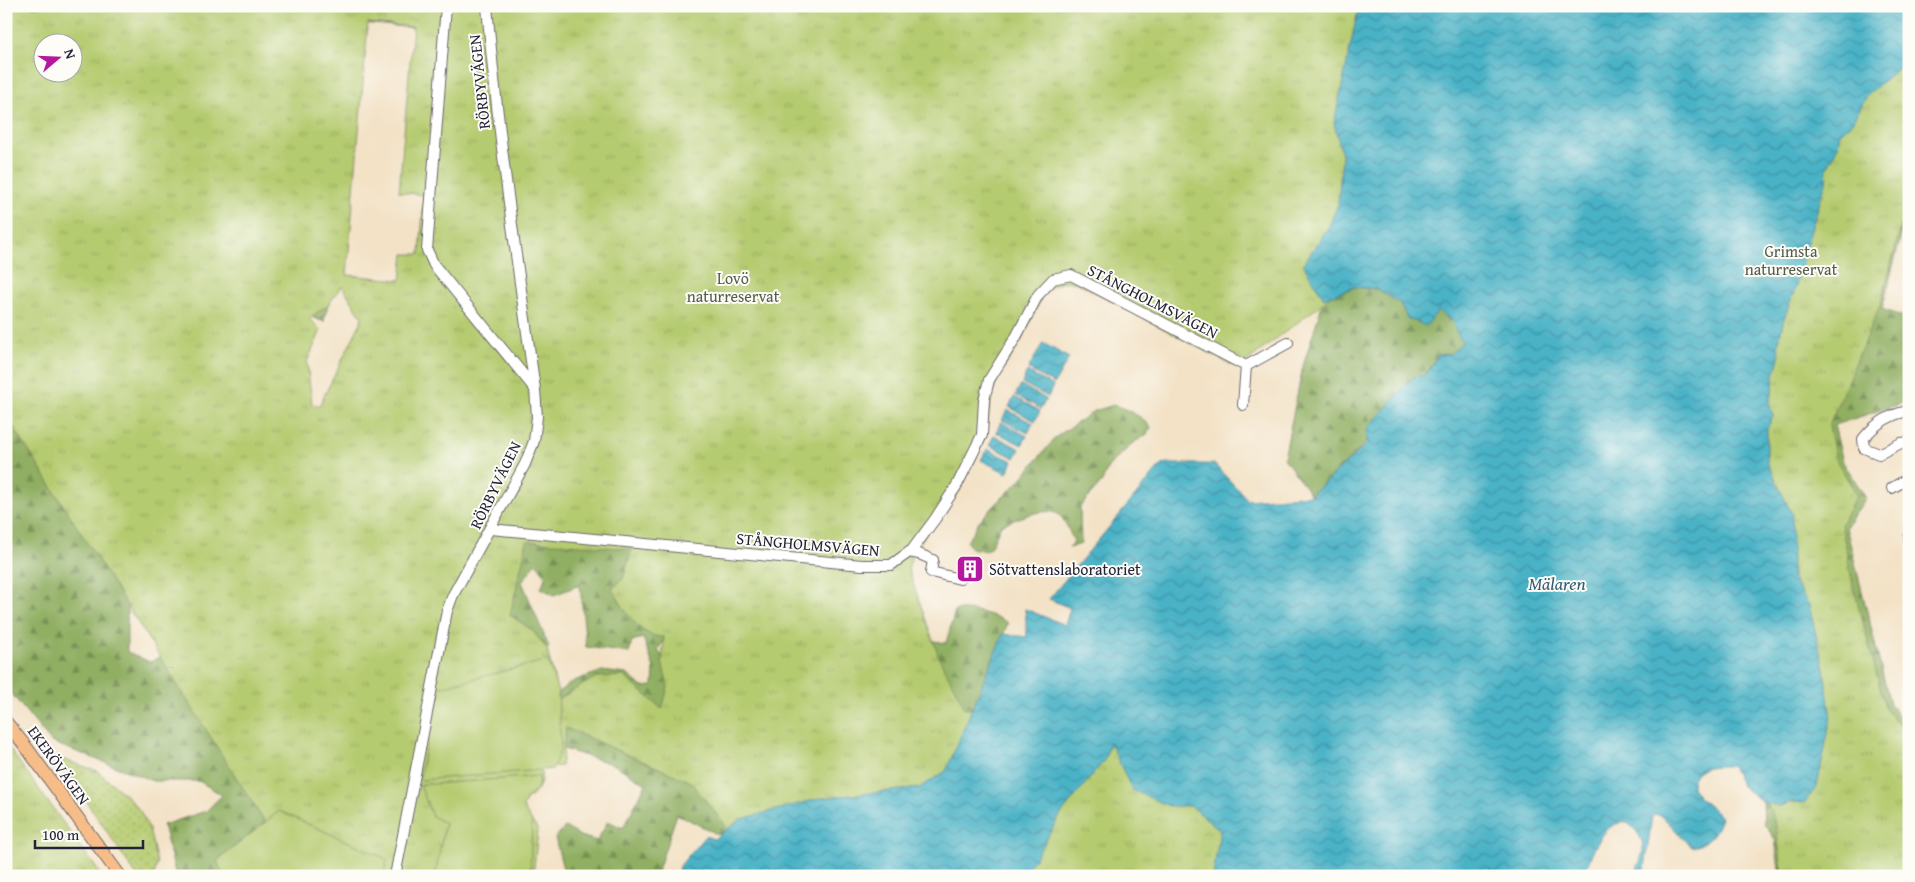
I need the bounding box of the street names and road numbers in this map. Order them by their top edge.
street label: RÖRBYVÄGEN [462,33,496,130]
street label: STÅNGHOLMSVÄGEN [1084,258,1223,345]
street label: RÖRBYVÄGEN [463,437,527,533]
street label: STÅNGHOLMSVÄGEN [735,526,881,562]
street label: EKERÖVÄGEN [22,720,96,810]

